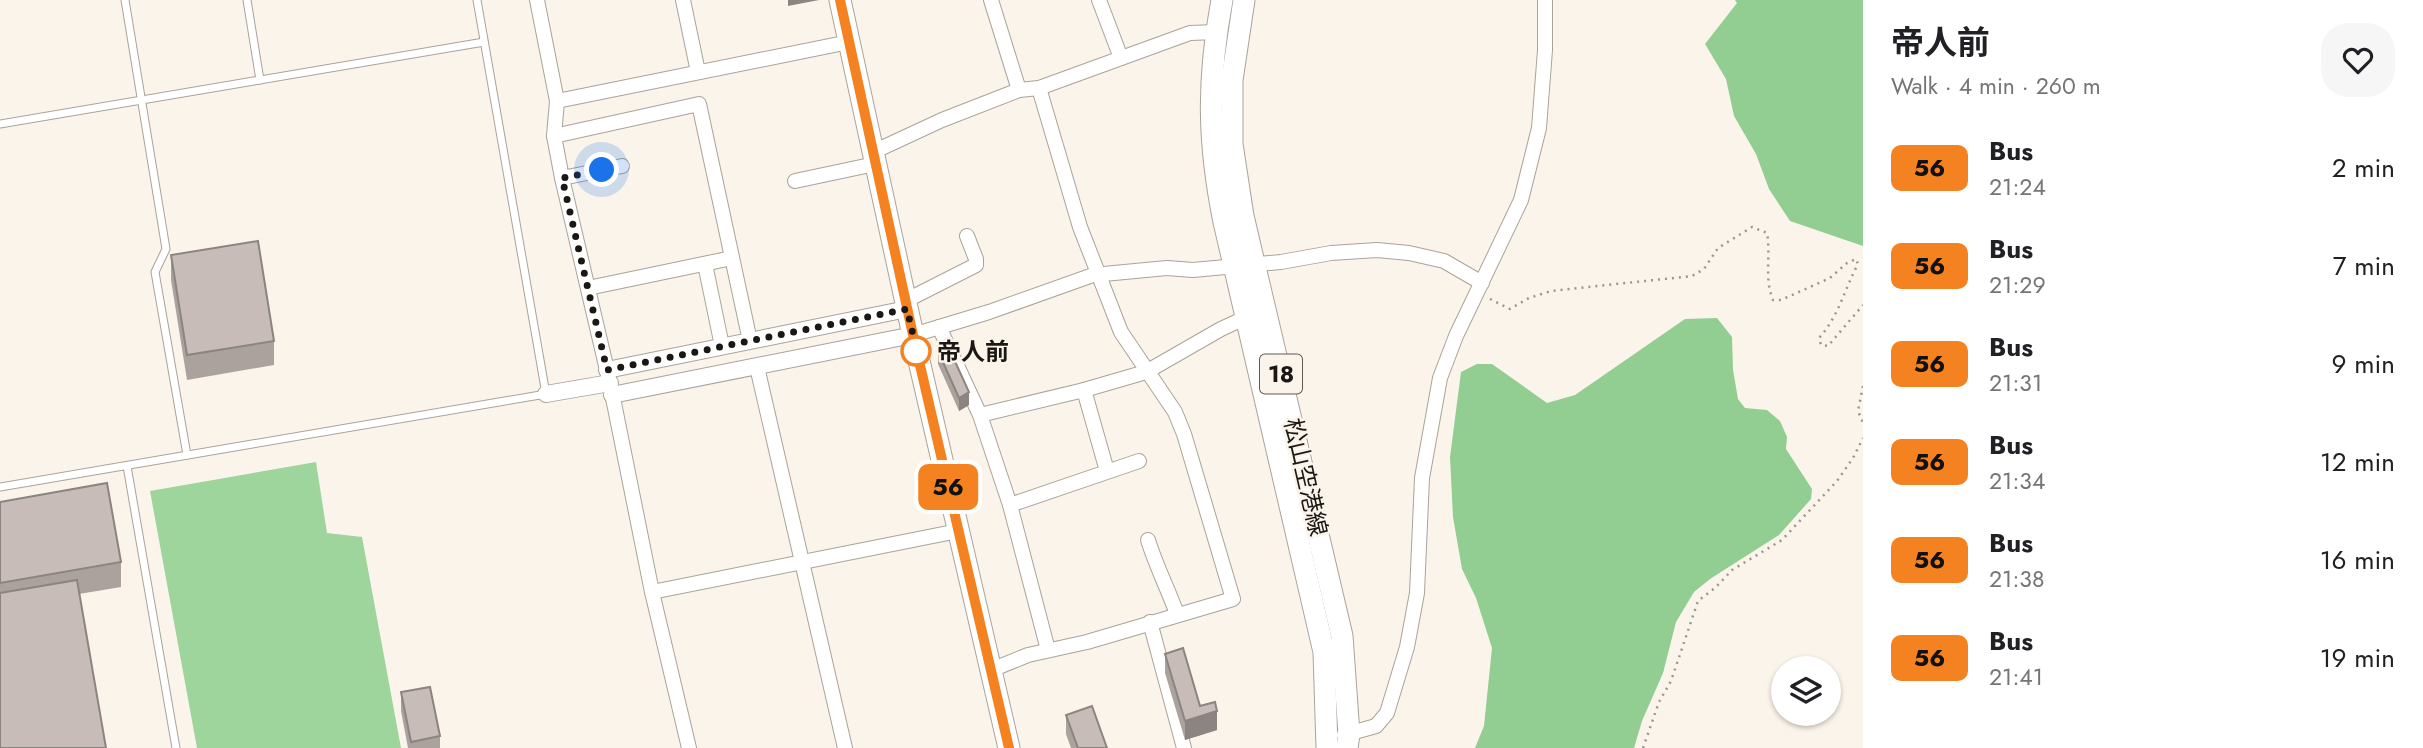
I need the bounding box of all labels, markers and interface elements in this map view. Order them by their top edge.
text: 帝人前 [1891,19,1990,66]
button: heart [2321,23,2395,97]
text: Walk · 4 min · 260 m [1891,69,2101,103]
text: Bus [1989,132,2033,170]
text: 2 min [2332,149,2395,187]
text: 56 [1914,150,1945,185]
your location [584,152,619,187]
text: 21:24 [1989,170,2046,204]
text: Bus [1989,230,2033,268]
text: 7 min [2333,247,2395,285]
text: 56 [1914,248,1945,283]
text: 21:29 [1989,268,2046,302]
text: Bus [1989,328,2033,366]
place label: 帝人前 [937,334,1009,369]
marker: 帝人前 [901,336,931,366]
text: 9 min [2332,345,2395,383]
text: 56 [1914,346,1945,381]
road number: 18 [1260,354,1302,394]
text: 21:31 [1989,366,2042,400]
street label: 松山空港線 [1275,415,1337,539]
text: Bus [1989,426,2033,464]
text: 12 min [2320,443,2395,481]
text: 56 [1914,444,1945,479]
line badge: 56 [916,464,979,510]
text: 21:34 [1989,464,2045,498]
text: 56 [932,469,964,504]
text: Bus [1989,524,2033,562]
text: 16 min [2320,541,2395,579]
text: 56 [1914,542,1945,577]
text: 21:38 [1989,562,2044,596]
text: Bus [1989,622,2033,660]
text: 19 min [2320,639,2395,677]
text: 56 [1914,640,1945,675]
map controls [1771,656,1841,726]
button: layers [1771,656,1841,726]
text: 21:41 [1989,660,2043,694]

